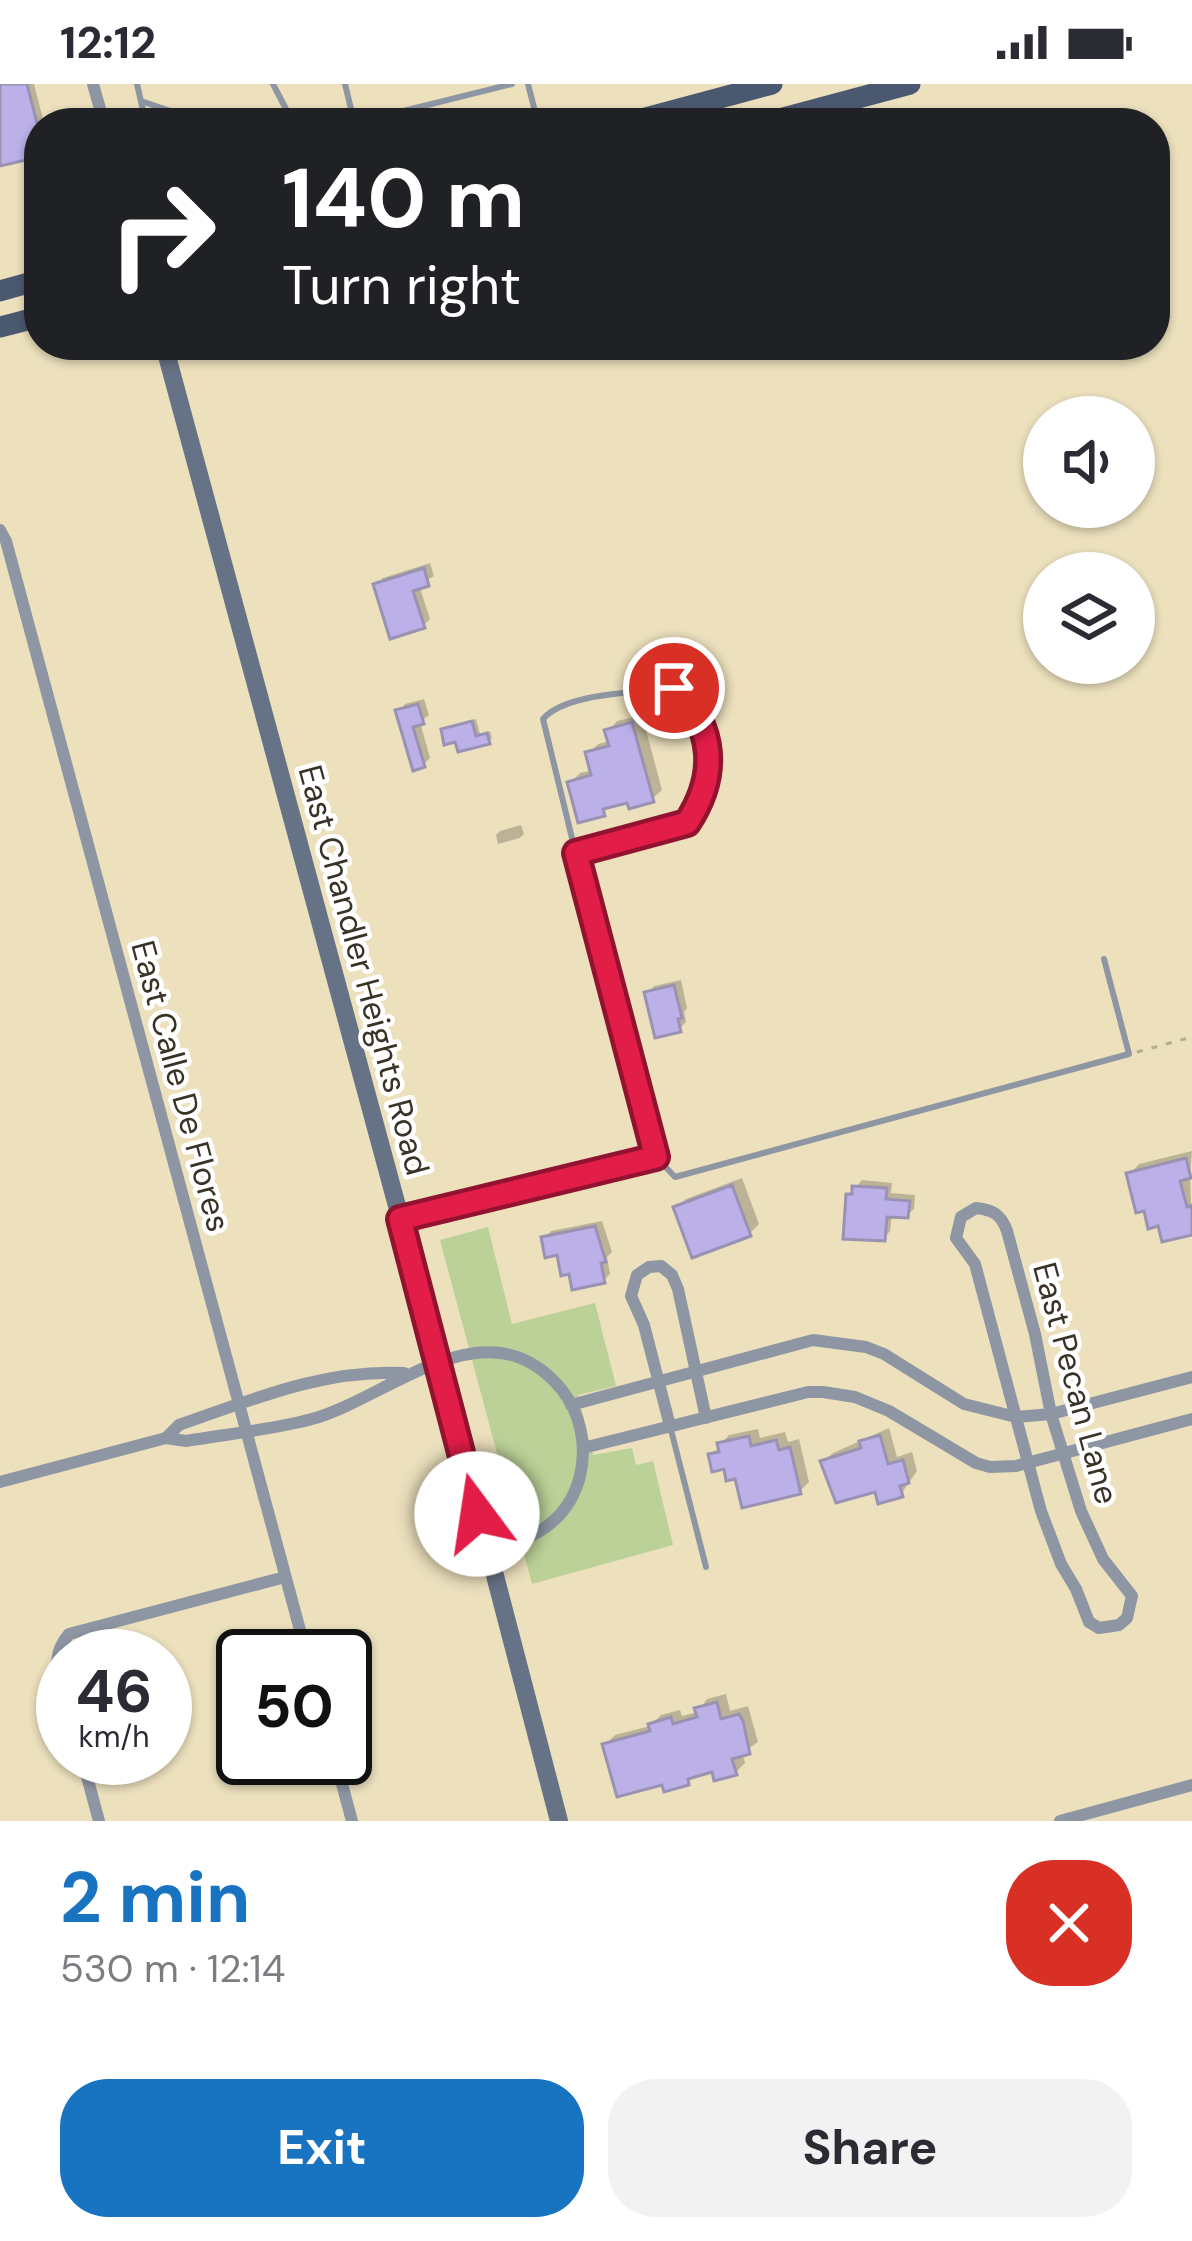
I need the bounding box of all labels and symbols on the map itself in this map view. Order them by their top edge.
pin [623,637,725,739]
street label: East Chandler Heights Road [288,760,440,1180]
street label: East Calle De Flores [121,936,241,1236]
street label: East Pecan Lane [1023,1257,1129,1509]
position arrow [414,1451,540,1577]
speed limit sign: 50 [216,1629,372,1785]

